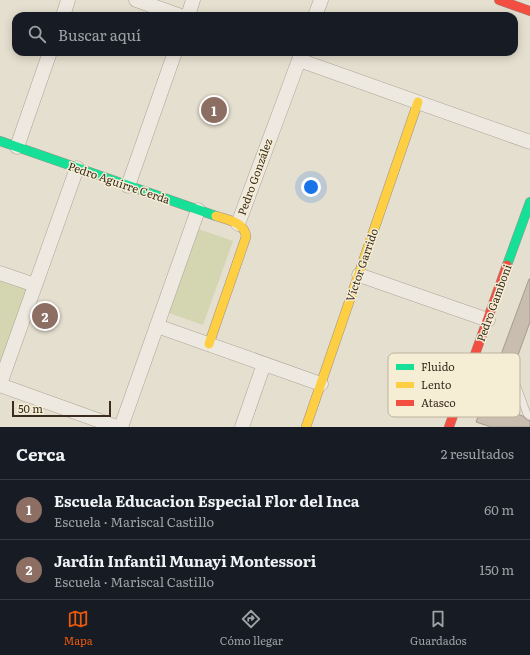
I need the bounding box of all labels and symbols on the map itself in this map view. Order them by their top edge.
pin: 1 [201,95,227,125]
street label: Pedro González [233,136,276,217]
street label: Pedro Aguirre Cerda [66,157,173,207]
your location [301,177,321,197]
street label: Víctor Garrido [341,226,381,303]
street label: Pedro Gamboni [472,261,515,344]
pin: 2 [32,301,58,331]
legend [388,353,520,417]
text: Fluido [421,358,455,374]
text: Lento [421,376,451,392]
text: Atasco [421,394,456,410]
scale bar [12,399,111,418]

